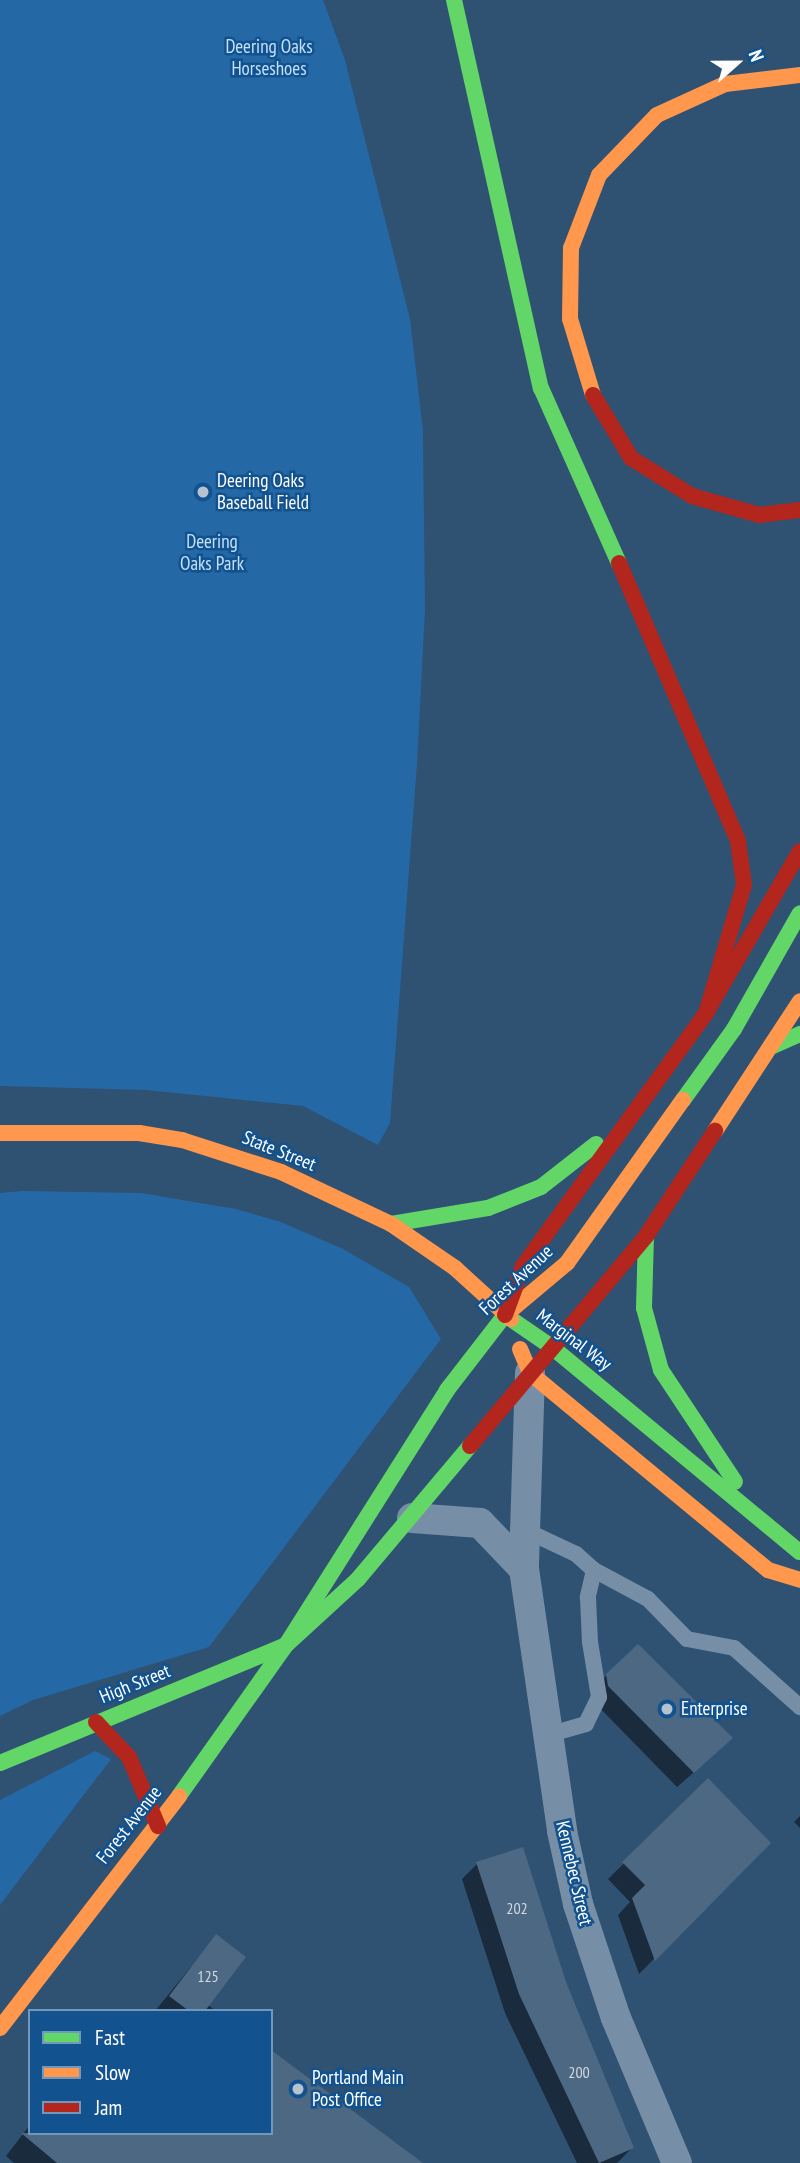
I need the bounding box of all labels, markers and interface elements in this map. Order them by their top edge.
north arrow [702,28,772,98]
park label: Deering Oaks Horseshoes [225,36,313,80]
text: N [744,46,770,65]
place label: Deering Oaks Baseball Field [217,470,309,514]
marker: Deering Oaks Baseball Field [195,484,211,500]
park label: Deering Oaks Park [180,531,244,575]
street label: State Street [239,1126,319,1176]
street label: Forest Avenue [474,1240,558,1320]
street label: Marginal Way [532,1304,616,1376]
street label: High Street [96,1660,174,1708]
place label: Enterprise [681,1698,747,1720]
marker: Enterprise [659,1701,675,1717]
street label: Forest Avenue [91,1781,167,1869]
street label: Kennebec Street [551,1818,597,1928]
house number: 202 [506,1898,528,1918]
house number: 125 [197,1966,219,1986]
legend [28,2009,273,2135]
text: Fast [95,2024,125,2051]
text: Slow [95,2059,130,2086]
house number: 200 [568,2062,590,2082]
place label: Portland Main Post Office [312,2067,404,2111]
marker: Portland Main Post Office [290,2081,306,2097]
text: Jam [95,2094,122,2121]

